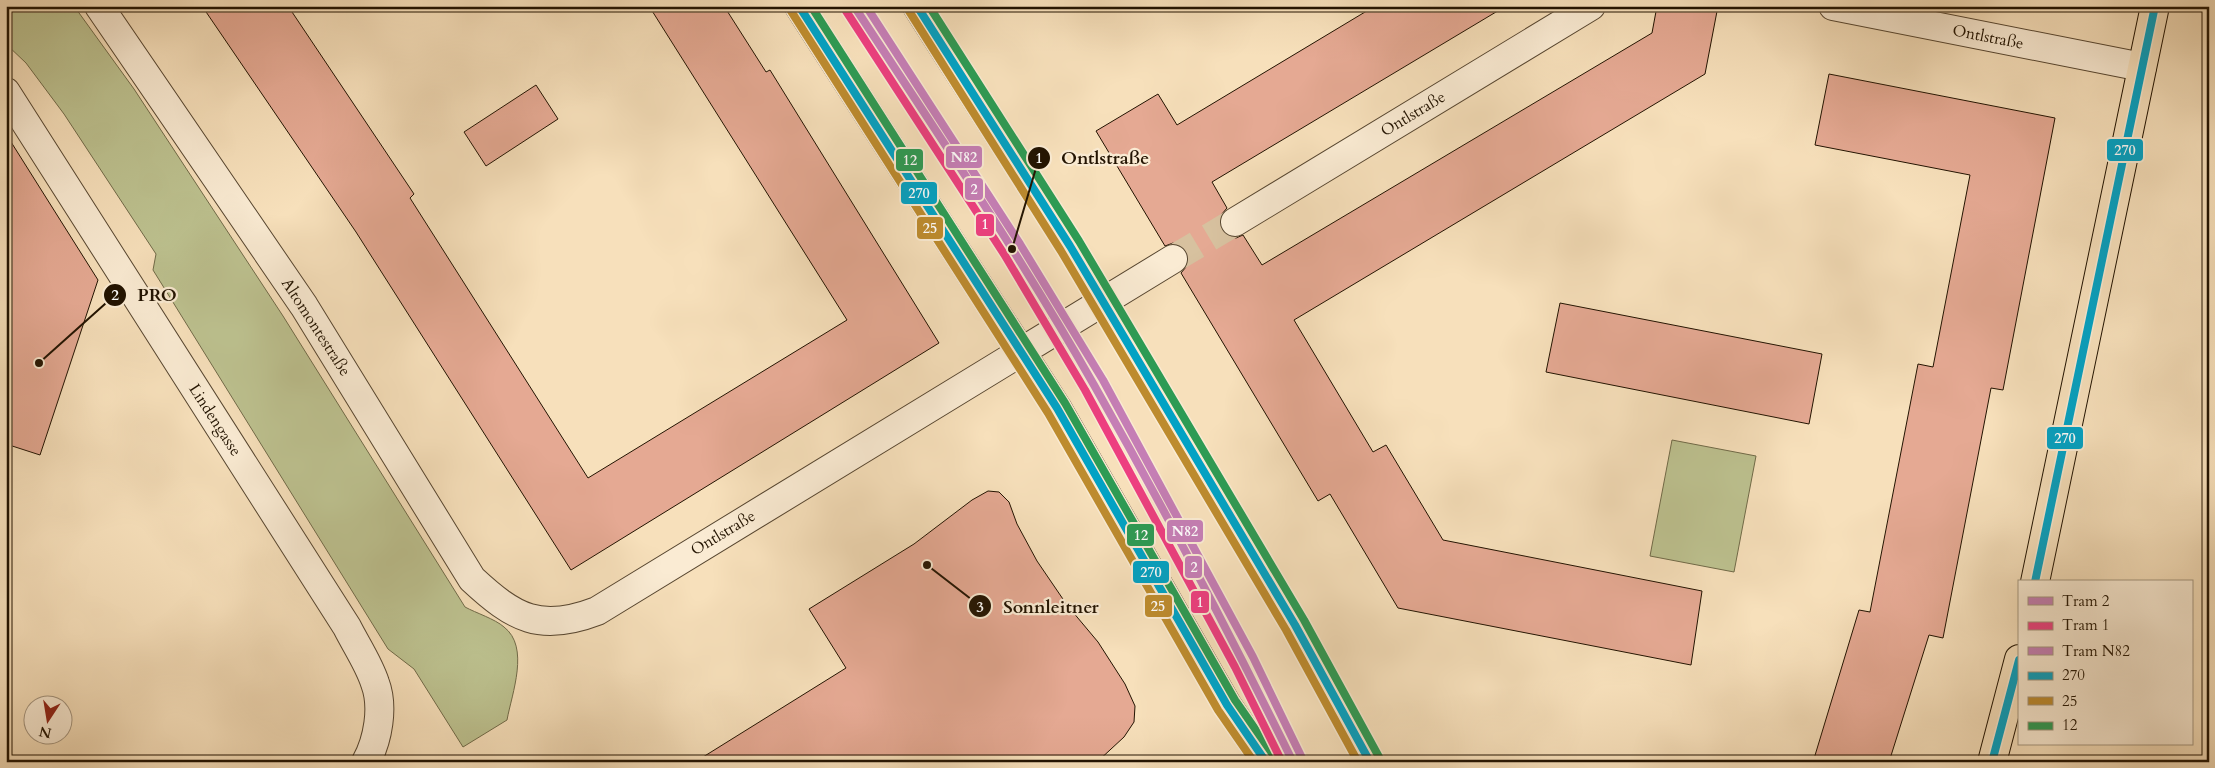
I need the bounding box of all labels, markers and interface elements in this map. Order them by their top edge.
street label: Ontlstraße [1951,19,2025,55]
street label: Ontlstraße [1376,86,1450,142]
line badge: 270 [2106,138,2144,162]
callout: Ontlstraße [1026,141,1159,174]
text: 270 [2114,141,2136,160]
line badge: N82 [945,145,983,169]
text: Ontlstraße [1061,146,1149,171]
line badge: 12 [895,148,924,172]
text: N82 [951,148,977,167]
text: 1 [1035,148,1043,168]
text: 12 [903,151,917,170]
line badge: 2 [964,177,984,201]
text: 2 [970,180,978,199]
line badge: 270 [900,181,938,205]
text: 270 [908,184,930,203]
line badge: 1 [975,213,995,237]
text: 1 [981,215,989,234]
line badge: 25 [916,216,944,240]
text: 25 [923,219,937,238]
street label: Altomontestraße [276,274,356,380]
callout: PRO [102,278,187,311]
text: PRO [137,283,177,308]
text: 2 [111,285,119,305]
street label: Lindengasse [183,380,247,460]
line badge: 270 [2046,426,2084,450]
text: 270 [2054,429,2076,448]
street label: Ontlstraße [686,505,760,561]
line badge: N82 [1166,519,1204,543]
text: N82 [1172,522,1198,541]
line badge: 12 [1126,523,1155,547]
text: 12 [1134,526,1148,545]
line badge: 2 [1184,555,1203,579]
text: 2 [1190,558,1198,577]
line badge: 270 [1132,560,1170,584]
text: 270 [1140,563,1162,582]
legend [2018,580,2192,746]
callout: Sonnleitner [968,590,1108,623]
line badge: 1 [1190,590,1210,614]
text: Tram 2 [2062,591,2110,611]
text: 1 [1196,593,1204,612]
line badge: 25 [1144,594,1173,618]
text: Sonnleitner [1003,595,1100,620]
text: 3 [976,597,984,617]
text: 25 [1151,597,1165,616]
text: Tram 1 [2062,615,2109,635]
text: Tram N82 [2062,641,2130,661]
text: 270 [2062,665,2085,685]
text: 25 [2062,691,2077,711]
north arrow [22,696,72,746]
text: 12 [2062,715,2078,735]
text: N [37,722,53,743]

